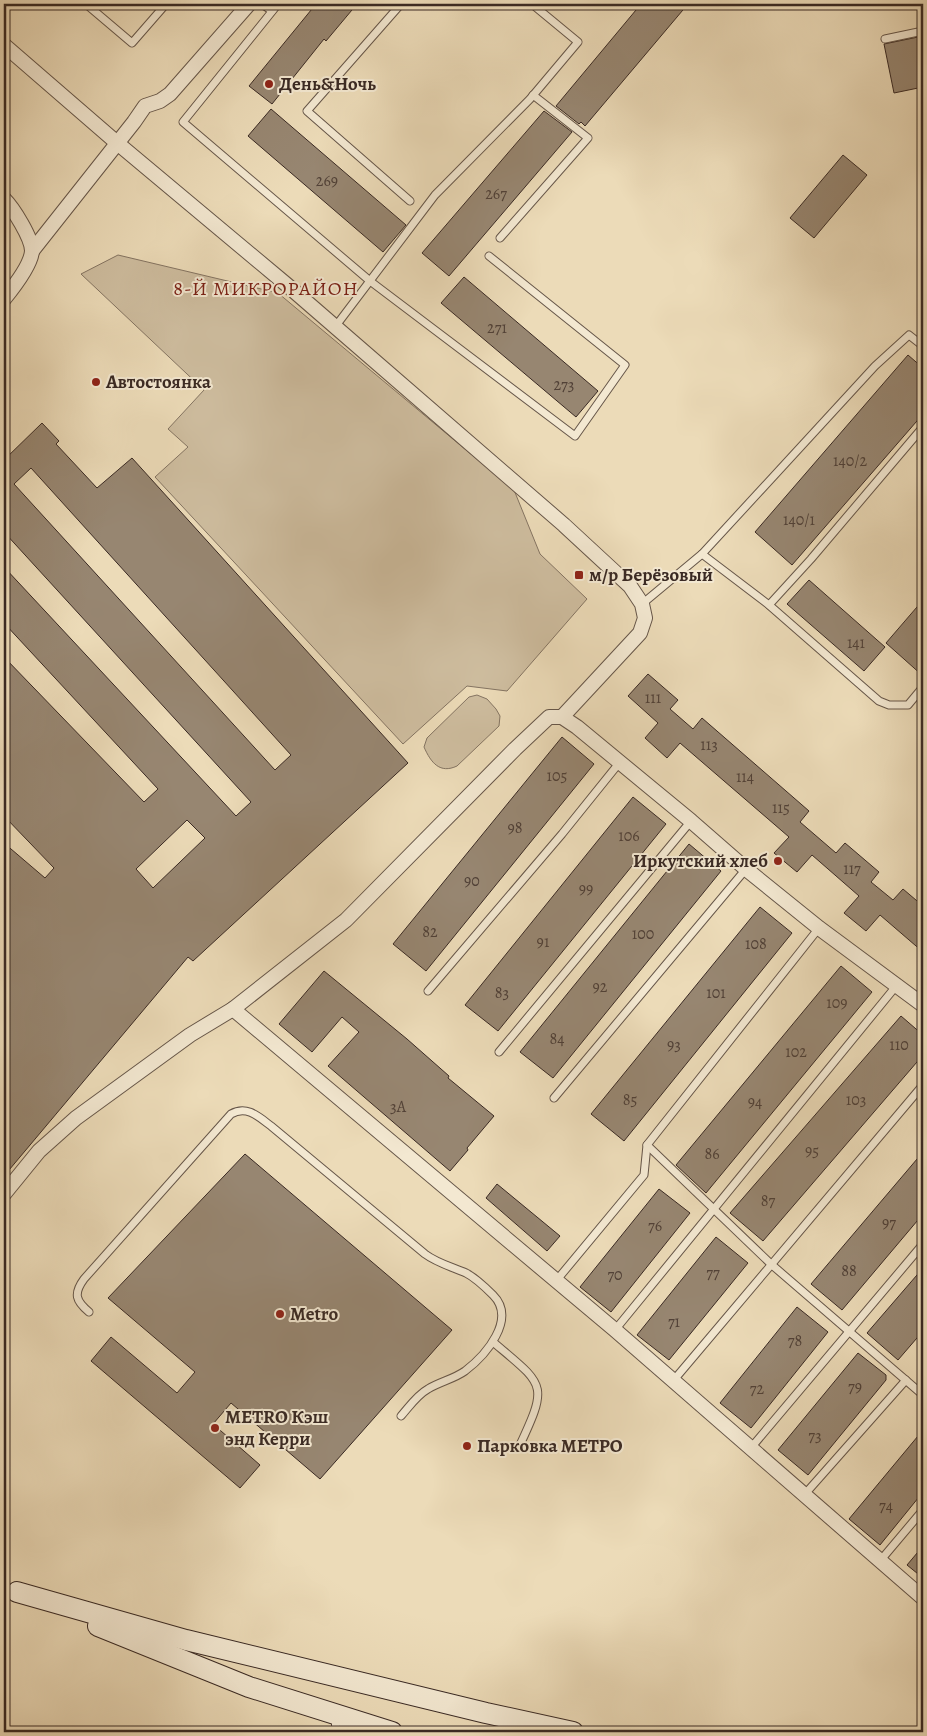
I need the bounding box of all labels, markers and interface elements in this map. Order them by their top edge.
place label: День&Ночь [279,71,376,97]
marker: День&Ночь [263,78,275,90]
house number: 269 [316,170,338,192]
house number: 267 [485,183,507,205]
district label: 8-Й МИКРОРАЙОН [173,275,359,302]
house number: 271 [487,317,507,339]
place label: Автостоянка [105,369,212,395]
house number: 273 [554,374,574,396]
marker: Автостоянка [90,376,102,388]
house number: 140/2 [833,450,867,472]
house number: 140/1 [783,509,816,531]
place label: м/р Берёзовый [589,562,713,588]
marker: м/р Берёзовый [573,569,585,581]
house number: 141 [847,632,866,654]
house number: 111 [645,687,662,709]
house number: 113 [700,734,718,756]
house number: 105 [547,765,568,787]
house number: 114 [736,766,754,788]
house number: 115 [772,797,790,819]
house number: 98 [507,817,523,839]
house number: 106 [618,825,640,847]
place label: Иркутский хлеб [633,848,768,874]
marker: Иркутский хлеб [772,855,784,867]
house number: 117 [843,858,861,880]
house number: 90 [464,870,480,892]
house number: 99 [579,878,593,900]
house number: 82 [422,921,438,943]
house number: 100 [632,923,654,945]
house number: 91 [537,931,550,953]
house number: 108 [745,933,767,955]
house number: 92 [593,976,608,998]
house number: 83 [495,982,509,1004]
house number: 101 [706,982,726,1004]
house number: 109 [826,992,848,1014]
house number: 84 [549,1028,565,1050]
house number: 93 [667,1034,681,1056]
house number: 110 [889,1034,909,1056]
house number: 102 [785,1041,807,1063]
house number: 85 [623,1089,637,1111]
house number: 103 [846,1089,866,1111]
house number: 94 [748,1091,762,1113]
house number: 3А [390,1096,407,1118]
house number: 95 [805,1140,819,1162]
house number: 86 [704,1143,720,1165]
house number: 87 [761,1190,776,1212]
house number: 97 [882,1212,896,1234]
house number: 76 [648,1215,662,1237]
house number: 88 [841,1260,857,1282]
house number: 77 [706,1262,720,1284]
house number: 70 [607,1264,623,1286]
place label: Metro [290,1301,338,1327]
marker: Metro [274,1308,286,1320]
house number: 71 [668,1311,681,1333]
house number: 78 [788,1330,802,1352]
house number: 79 [848,1376,862,1398]
house number: 72 [750,1378,765,1400]
place label: METRO Кэш энд Керри [225,1404,329,1452]
marker: METRO Кэш энд Керри [209,1422,221,1434]
house number: 73 [808,1425,822,1447]
place label: Парковка МЕТРО [477,1433,623,1459]
marker: Парковка МЕТРО [461,1440,473,1452]
house number: 74 [879,1495,893,1517]

